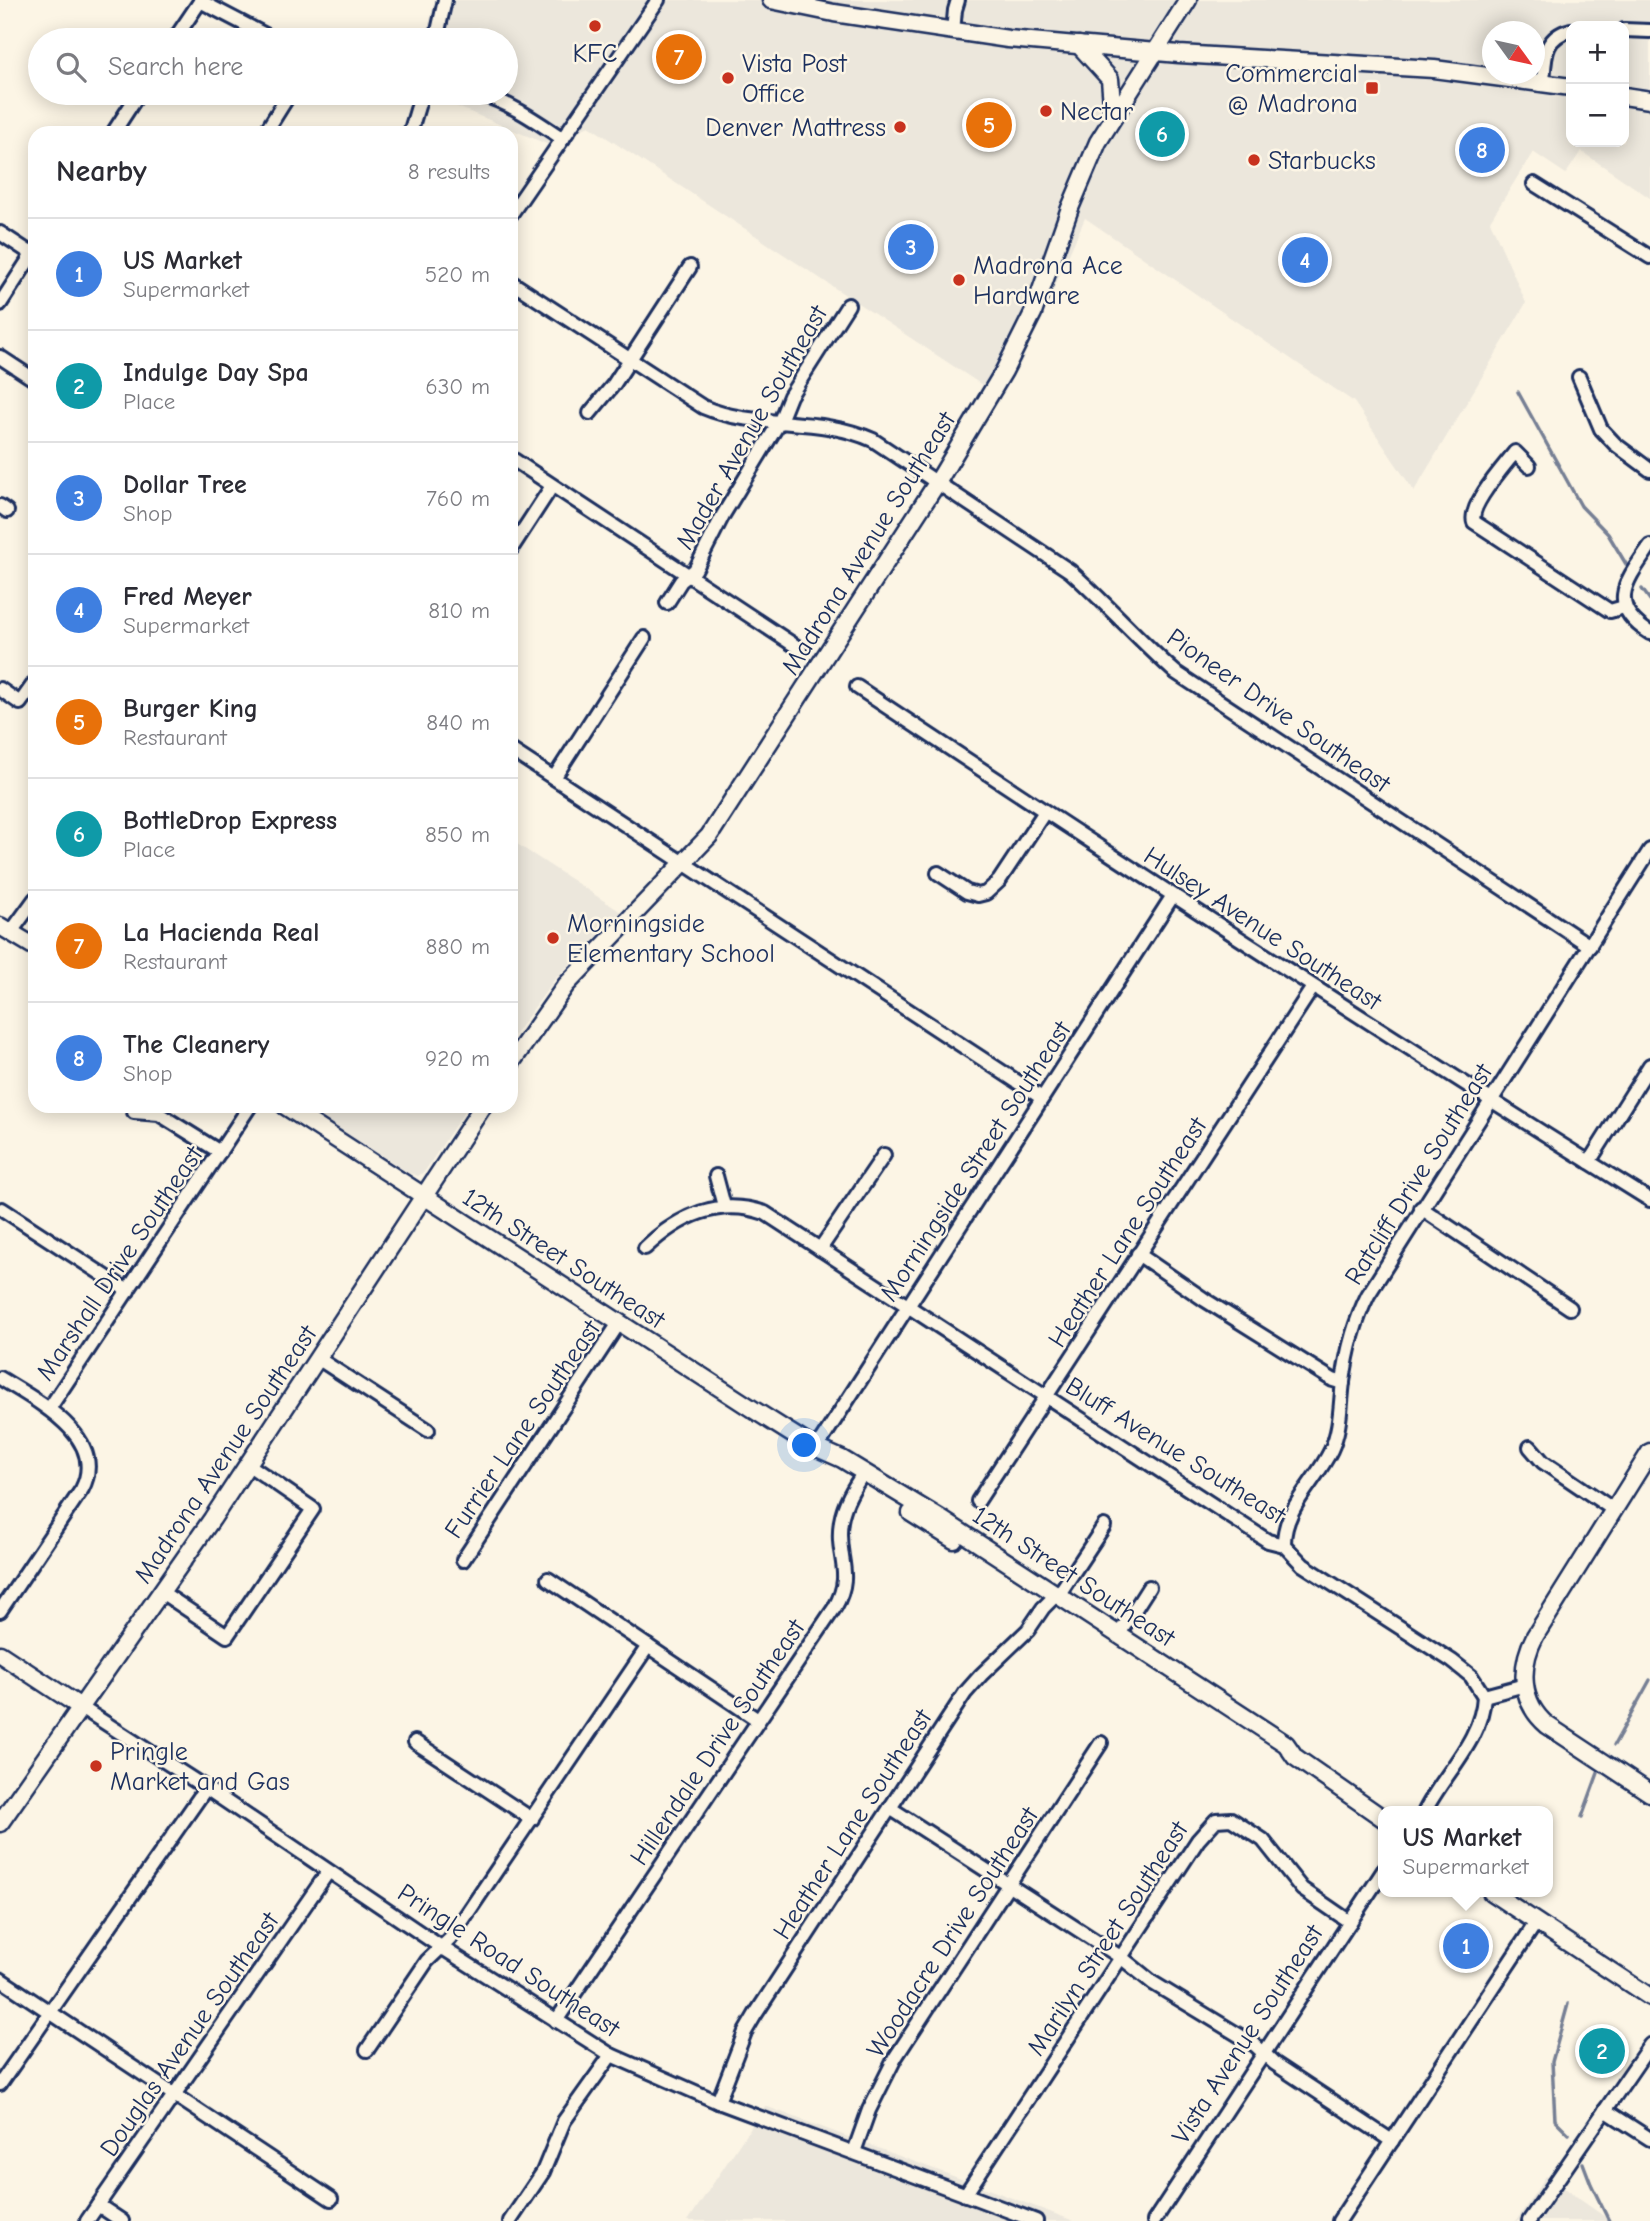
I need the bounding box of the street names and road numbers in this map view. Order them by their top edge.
street label: Mader Avenue Southeast [670,299,835,555]
street label: Madrona Avenue Southeast [775,405,963,681]
street label: Pioneer Drive Southeast [1161,622,1397,800]
street label: Hulsey Avenue Southeast [1138,841,1388,1018]
street label: Morningside Street Southeast [874,1015,1079,1307]
street label: Ratcliff Drive Southeast [1339,1057,1500,1290]
street label: Heather Lane Southeast [1042,1111,1214,1353]
street label: Marshall Drive Southeast [30,1140,210,1386]
street label: 12th Street Southeast [457,1182,672,1336]
street label: Furrier Lane Southeast [439,1314,608,1544]
street label: Madrona Avenue Southeast [128,1319,324,1589]
street label: Bluff Avenue Southeast [1060,1371,1292,1532]
street label: 12th Street Southeast [967,1500,1182,1654]
street label: Hillendale Drive Southeast [624,1613,812,1871]
street label: Heather Lane Southeast [767,1703,939,1945]
street label: Woodacre Drive Southeast [861,1800,1046,2063]
street label: Marilyn Street Southeast [1021,1815,1196,2061]
street label: Pringle Road Southeast [392,1878,626,2045]
street label: Douglas Avenue Southeast [94,1905,286,2162]
street label: Vista Avenue Southeast [1166,1918,1331,2150]

